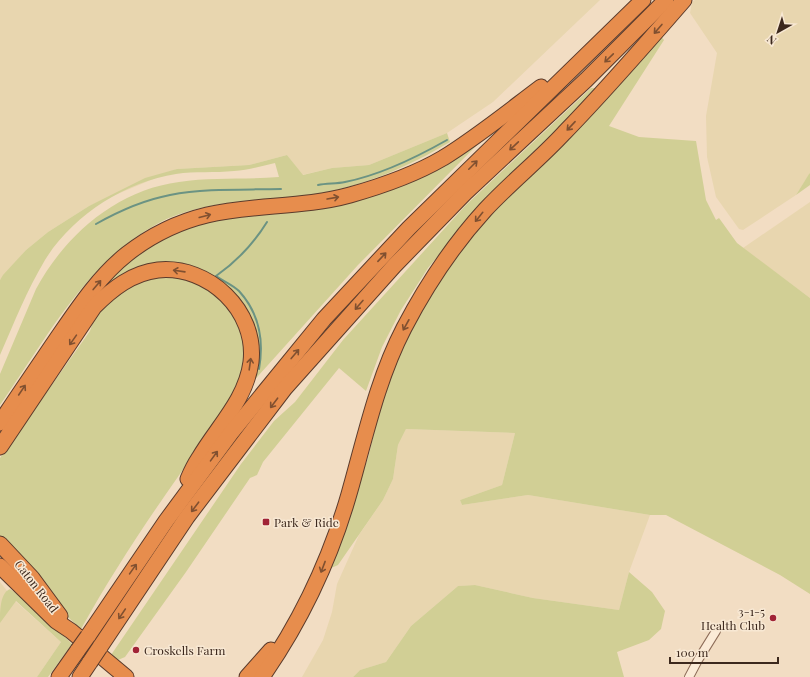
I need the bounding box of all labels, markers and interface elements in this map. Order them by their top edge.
north arrow [758,12,798,52]
one-way arrow [654,24,663,35]
text: N [764,32,779,48]
one-way arrow [604,53,614,62]
one-way arrow [567,121,576,131]
one-way arrow [509,142,519,151]
one-way arrow [468,160,478,169]
one-way arrow [326,194,339,202]
one-way arrow [198,212,211,219]
one-way arrow [475,212,484,223]
one-way arrow [377,252,386,262]
one-way arrow [173,267,186,275]
one-way arrow [93,279,102,290]
one-way arrow [354,300,363,310]
one-way arrow [402,318,410,330]
one-way arrow [69,334,77,345]
one-way arrow [290,348,299,359]
one-way arrow [246,358,254,371]
one-way arrow [18,385,26,396]
one-way arrow [270,398,278,409]
one-way arrow [210,450,218,461]
one-way arrow [191,501,199,512]
place label: Park & Ride [274,514,339,530]
marker: Park & Ride [261,517,271,527]
street label: Caton Road [11,556,63,616]
one-way arrow [318,560,326,572]
one-way arrow [130,563,138,575]
place label: 3-1-5 Health Club [701,603,765,633]
one-way arrow [118,608,126,619]
marker: 3-1-5 Health Club [768,613,778,623]
scale bar [670,639,778,665]
place label: Croskells Farm [144,642,226,658]
text: 100 m [676,644,709,660]
marker: Croskells Farm [131,645,141,655]

